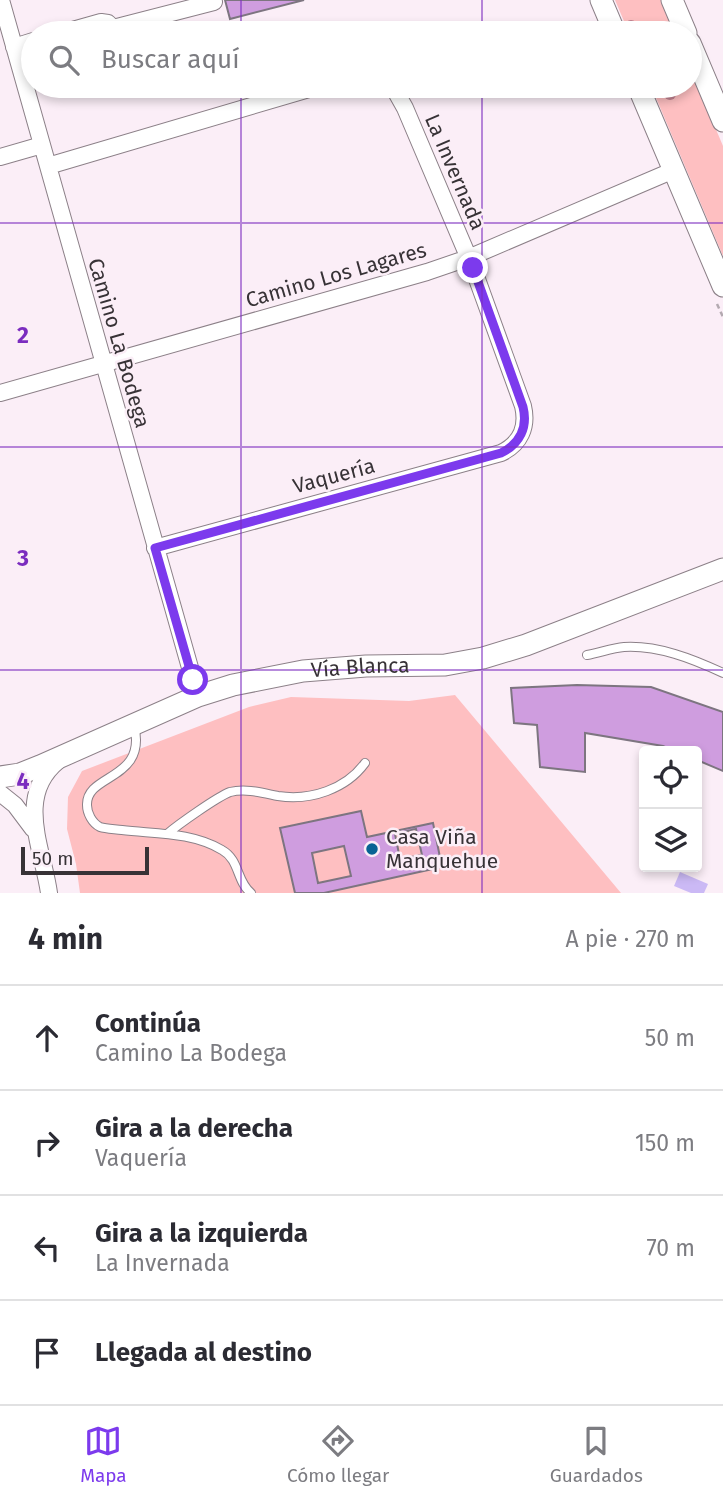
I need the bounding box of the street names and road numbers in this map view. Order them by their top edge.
street label: La Invernada [419,110,491,234]
street label: Camino Los Lagares [243,237,430,313]
street label: Camino La Bodega [82,255,156,431]
street label: Vaquería [290,453,378,499]
street label: Vía Blanca [310,652,410,683]

